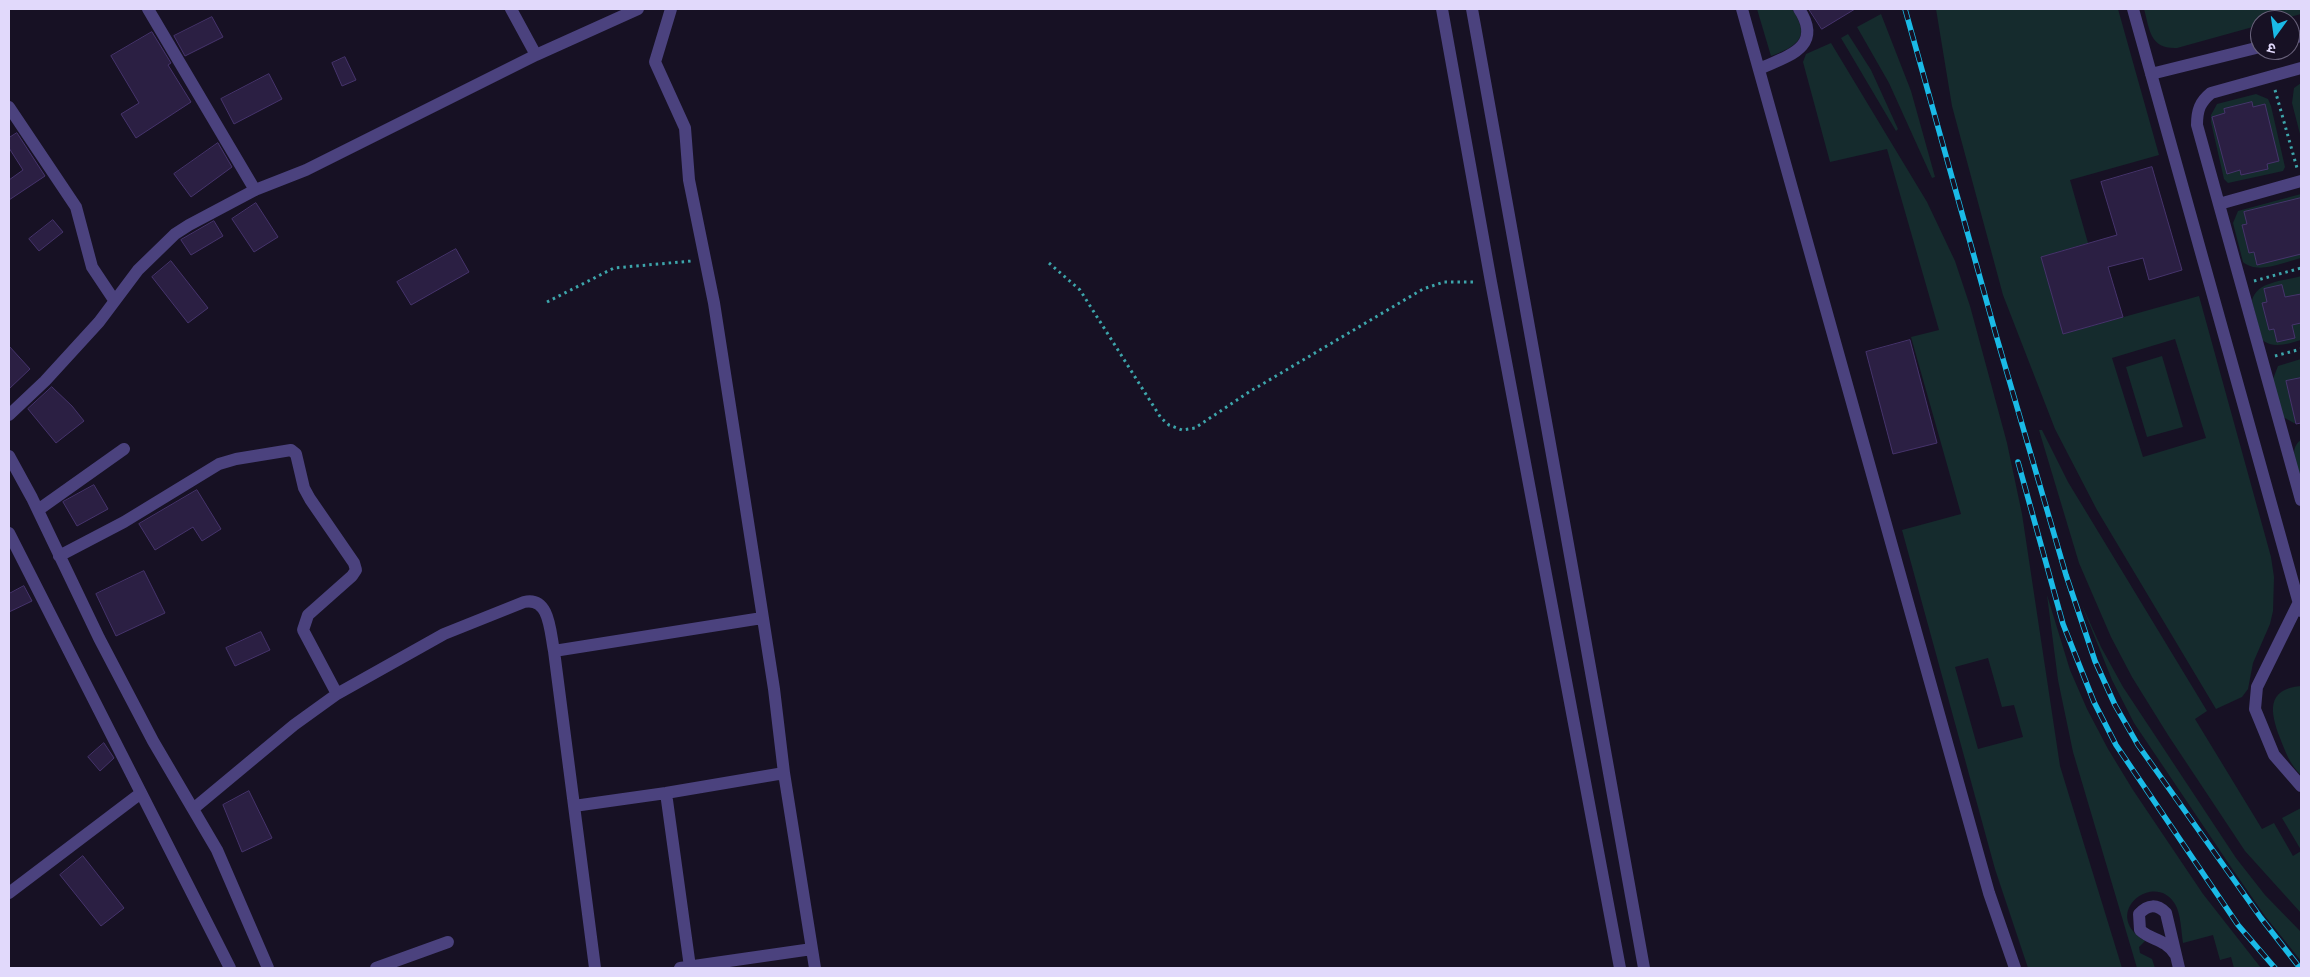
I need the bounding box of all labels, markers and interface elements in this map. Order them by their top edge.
north arrow [2250,10,2300,60]
text: उ [2265,39,2278,58]

